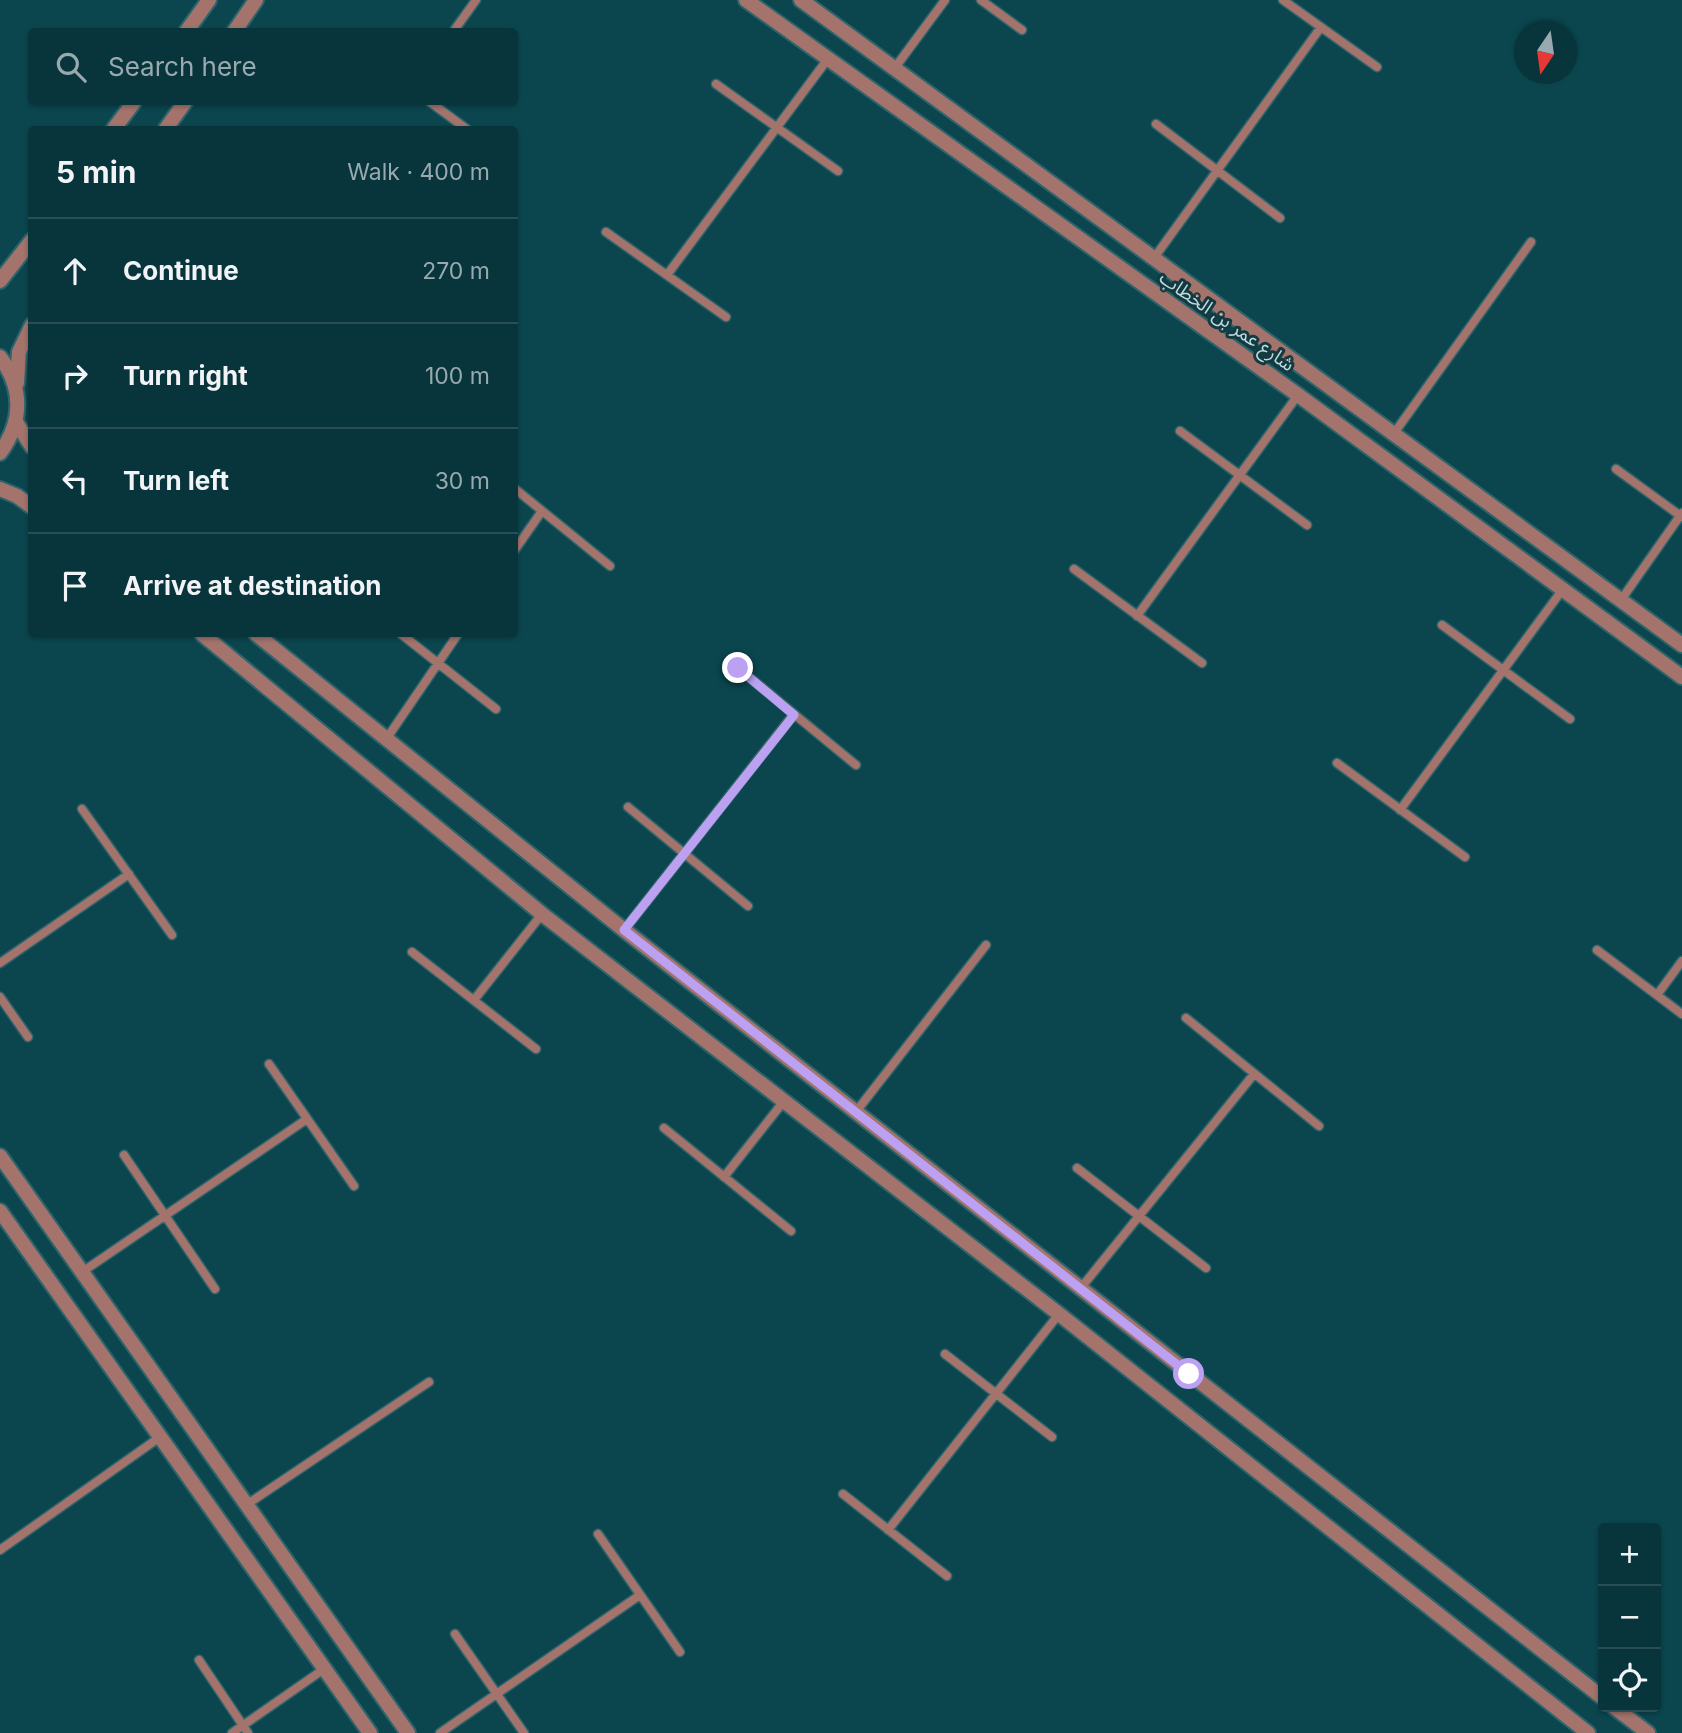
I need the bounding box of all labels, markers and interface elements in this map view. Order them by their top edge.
north arrow [1514,21,1577,84]
search box [28,28,518,105]
icon: search [52,48,90,86]
text: Search here [108,51,257,82]
text: 5 min [56,154,136,190]
text: Walk · 400 m [347,158,490,186]
icon: ahead [56,252,94,290]
text: Continue [123,255,239,286]
text: 270 m [422,257,490,285]
street label: شارع عمر بن الخطاب [1154,266,1299,378]
icon: right [56,357,94,395]
text: Turn right [123,360,248,391]
text: 100 m [425,362,490,390]
icon: left [56,462,94,500]
text: Turn left [123,465,229,496]
text: 30 m [435,467,490,495]
icon: arrive [56,567,94,605]
text: Arrive at destination [123,570,382,601]
route end [722,652,753,683]
route start [1173,1358,1204,1389]
map controls [1598,1523,1661,1712]
button: + [1598,1523,1661,1586]
button: − [1598,1586,1661,1649]
button: locate [1598,1649,1661,1712]

